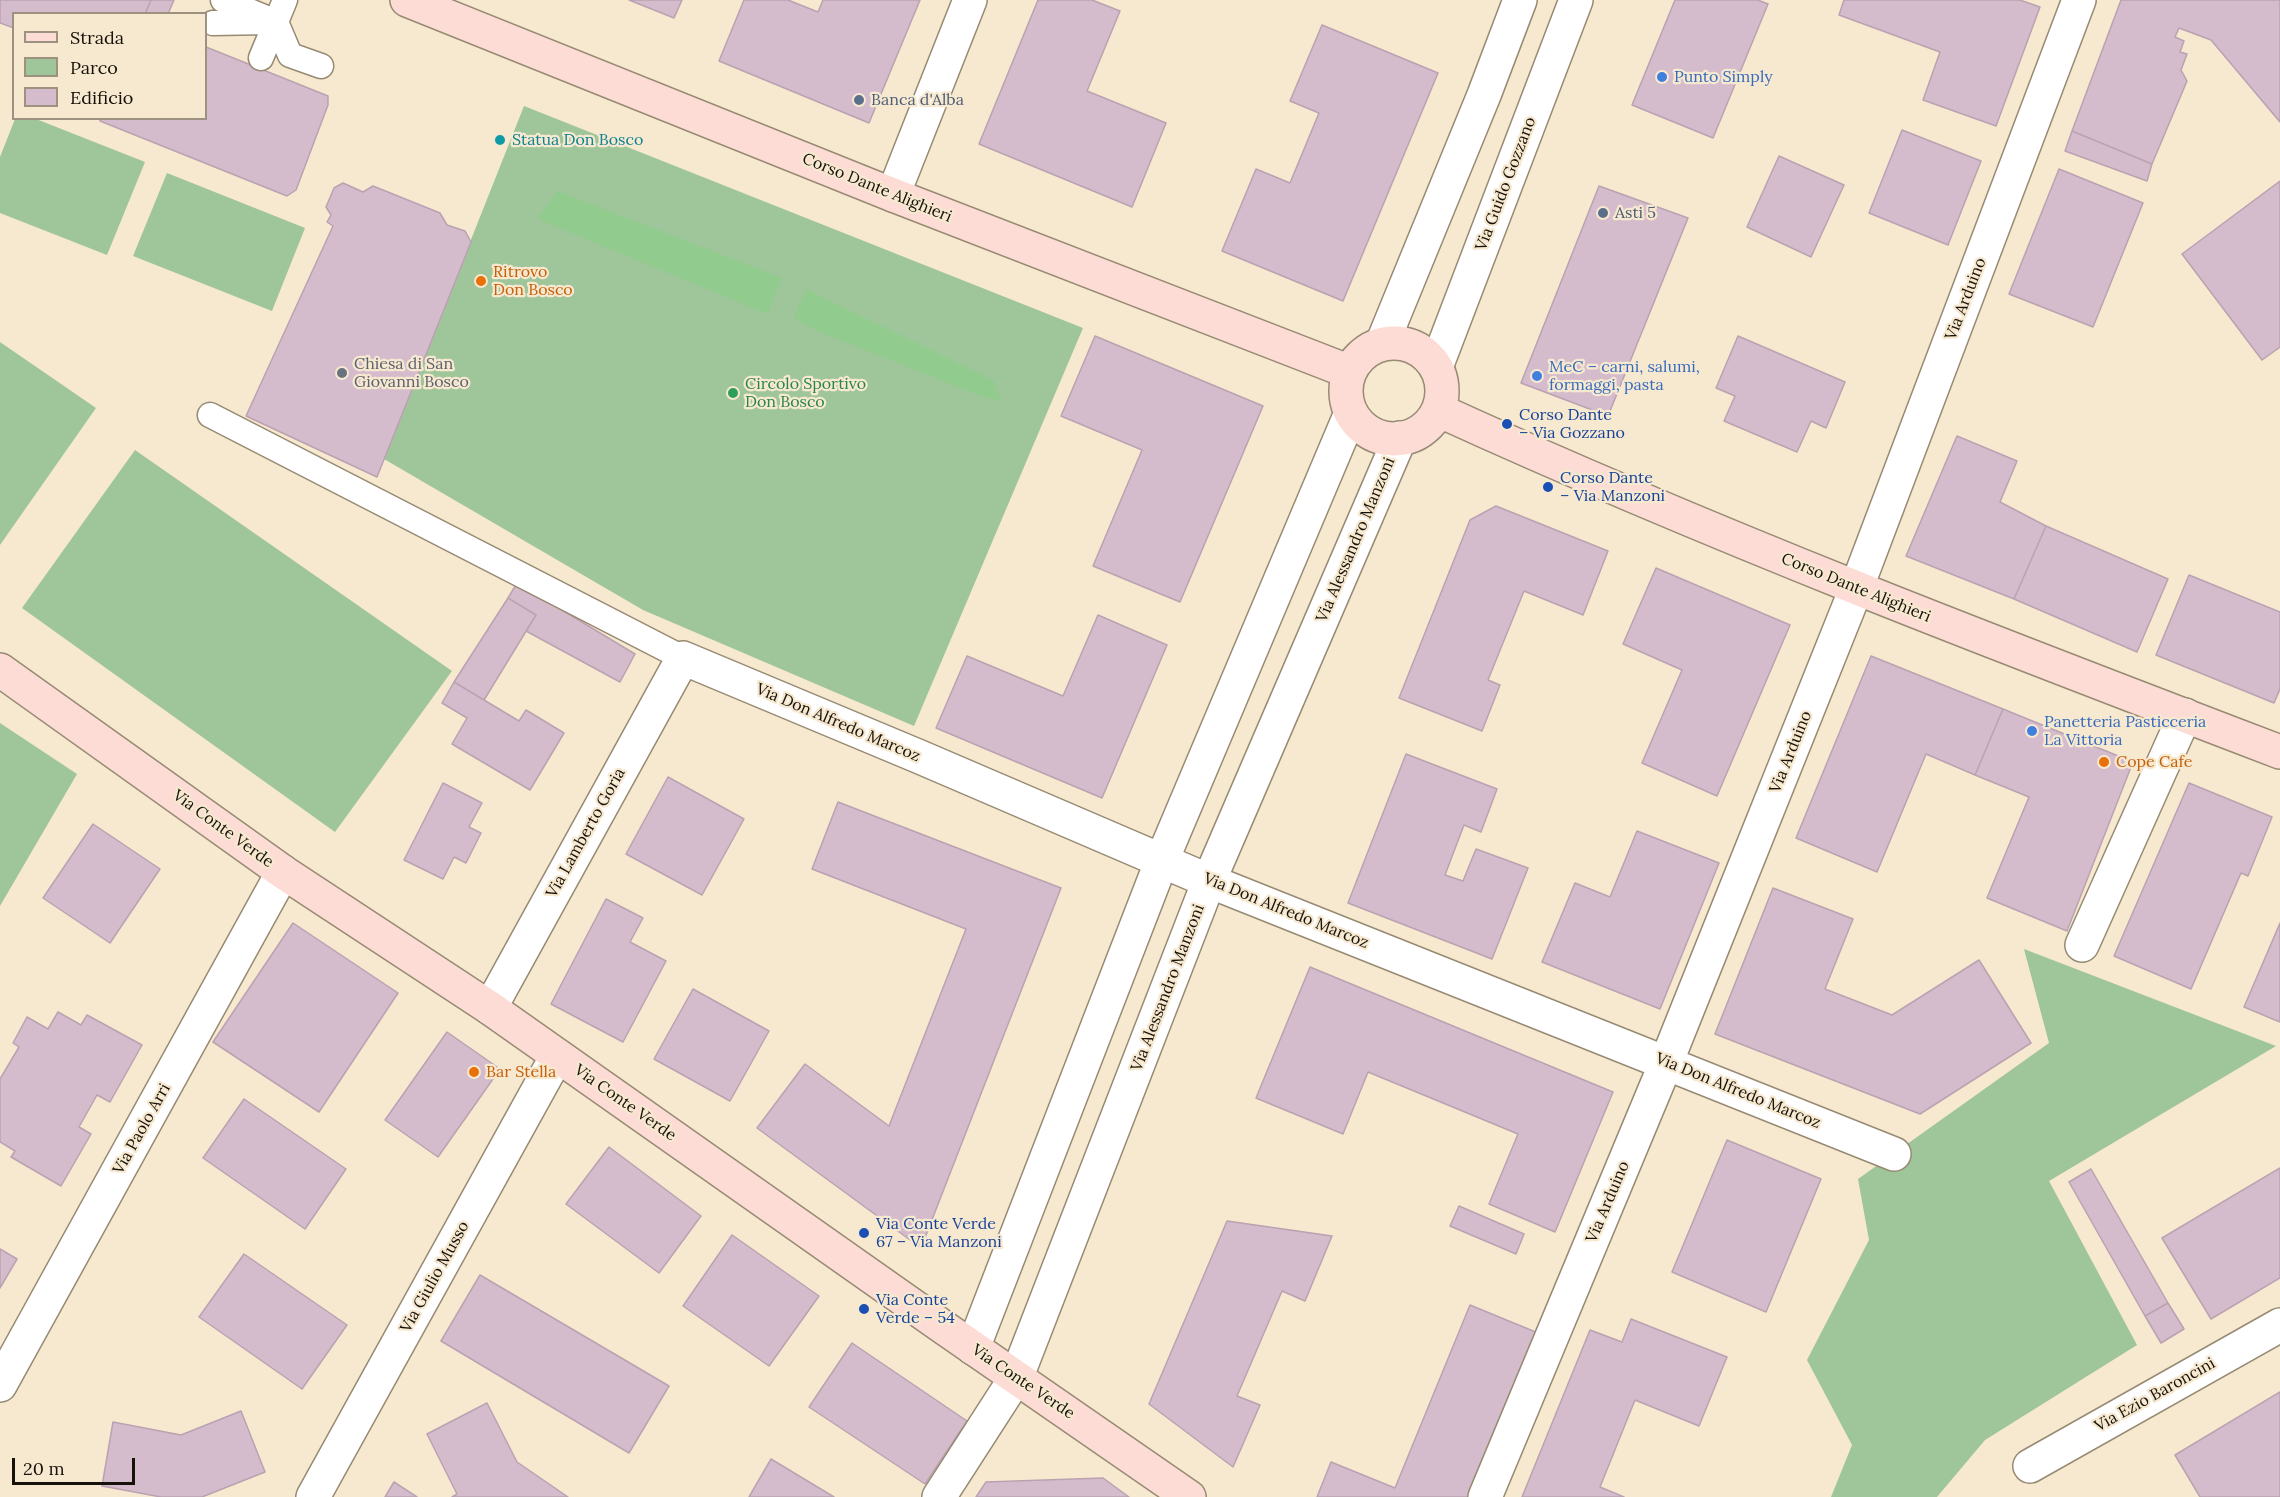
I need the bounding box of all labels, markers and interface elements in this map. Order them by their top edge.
legend [12,12,207,120]
text: Strada [70,26,124,49]
text: Parco [70,56,118,79]
place label: Punto Simply [1674,67,1773,87]
marker: Punto Simply [1655,70,1669,84]
text: Edificio [70,86,133,109]
place label: Banca d'Alba [871,90,964,110]
marker: Banca d'Alba [852,93,866,107]
street label: Via Guido Gozzano [1472,114,1540,254]
place label: Statua Don Bosco [512,130,643,150]
marker: Statua Don Bosco [493,133,507,147]
street label: Corso Dante Alighieri [799,149,955,227]
place label: Asti 5 [1615,203,1656,223]
marker: Asti 5 [1596,206,1610,220]
street label: Via Arduino [1942,255,1990,343]
place label: Ritrovo Don Bosco [493,262,573,300]
marker: Ritrovo Don Bosco [474,274,488,288]
place label: Chiesa di San Giovanni Bosco [354,354,469,392]
place label: MeC – carni, salumi, formaggi, pasta [1549,357,1700,395]
marker: Chiesa di San Giovanni Bosco [335,366,349,380]
marker: MeC – carni, salumi, formaggi, pasta [1530,369,1544,383]
place label: Circolo Sportivo Don Bosco [745,374,866,412]
marker: Circolo Sportivo Don Bosco [726,386,740,400]
place label: Corso Dante – Via Gozzano [1519,405,1625,443]
marker: Corso Dante – Via Gozzano [1500,417,1514,431]
street label: Via Alessandro Manzoni [1313,455,1399,625]
place label: Corso Dante – Via Manzoni [1560,468,1665,506]
marker: Corso Dante – Via Manzoni [1541,480,1555,494]
street label: Corso Dante Alighieri [1778,549,1934,627]
street label: Via Don Alfredo Marcoz [753,680,923,766]
street label: Via Arduino [1766,708,1816,796]
place label: Panetteria Pasticceria La Vittoria [2044,712,2206,750]
marker: Panetteria Pasticceria La Vittoria [2025,724,2039,738]
place label: Cope Cafe [2116,752,2192,772]
marker: Cope Cafe [2097,755,2111,769]
street label: Via Lamberto Goria [542,765,630,901]
street label: Via Conte Verde [169,786,277,872]
street label: Via Don Alfredo Marcoz [1201,869,1371,953]
street label: Via Alessandro Manzoni [1127,902,1209,1074]
street label: Via Don Alfredo Marcoz [1653,1049,1823,1133]
street label: Via Conte Verde [570,1061,680,1145]
place label: Bar Stella [486,1062,556,1082]
marker: Bar Stella [467,1065,481,1079]
street label: Via Paolo Arri [109,1080,175,1178]
street label: Via Arduino [1582,1158,1634,1246]
place label: Via Conte Verde 67 – Via Manzoni [876,1214,1002,1252]
street label: Via Giulio Musso [396,1218,474,1336]
marker: Via Conte Verde 67 – Via Manzoni [857,1226,871,1240]
place label: Via Conte Verde – 54 [876,1290,955,1328]
marker: Via Conte Verde – 54 [857,1302,871,1316]
street label: Via Conte Verde [968,1341,1078,1423]
street label: Via Ezio Baroncini [2091,1354,2219,1436]
scale bar [15,1446,138,1484]
text: 20 m [23,1457,65,1480]

